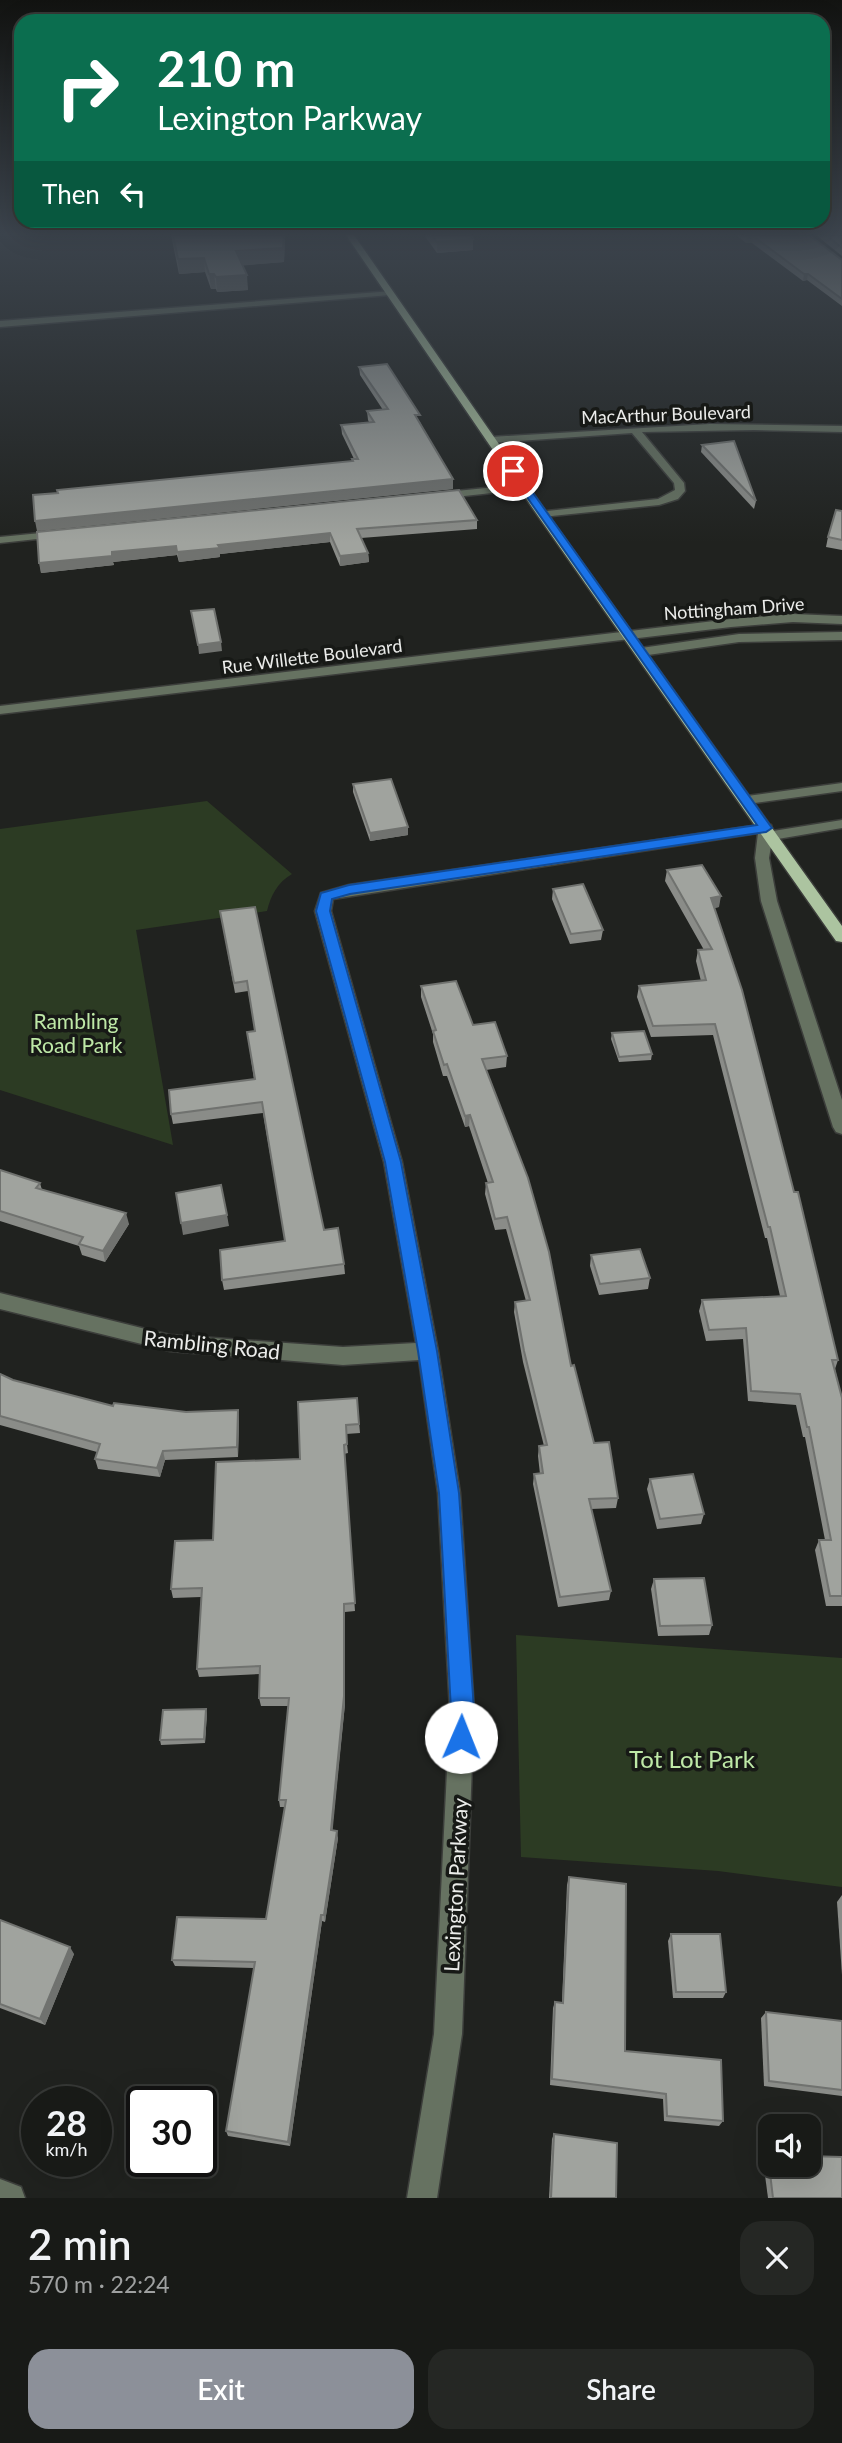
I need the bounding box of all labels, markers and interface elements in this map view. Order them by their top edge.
text: 210 m [157,39,295,97]
icon: right [42,42,133,133]
text: Lexington Parkway [157,98,422,137]
icon: left [114,175,152,213]
text: Then [42,178,100,210]
street label: MacArthur Boulevard [581,400,751,428]
pin [483,441,543,501]
icon: arrive [494,452,532,490]
street label: Nottingham Drive [663,592,805,624]
street label: Rue Willette Boulevard [221,634,403,678]
park label: Rambling Road Park [30,1008,123,1057]
street label: Rambling Road [143,1324,281,1364]
position arrow [424,1700,498,1774]
park label: Tot Lot Park [629,1744,756,1773]
street label: Lexington Parkway [438,1797,472,1973]
speed limit sign: 30 [126,2086,217,2177]
text: 28 [46,2101,87,2143]
map controls [758,2114,821,2177]
button: sound [758,2114,821,2177]
text: km/h [45,2138,88,2160]
text: 2 min [28,2219,132,2269]
button: close [740,2221,814,2295]
text: 570 m · 22:24 [28,2270,170,2298]
button: Exit [28,2349,414,2429]
button: Share [428,2349,814,2429]

